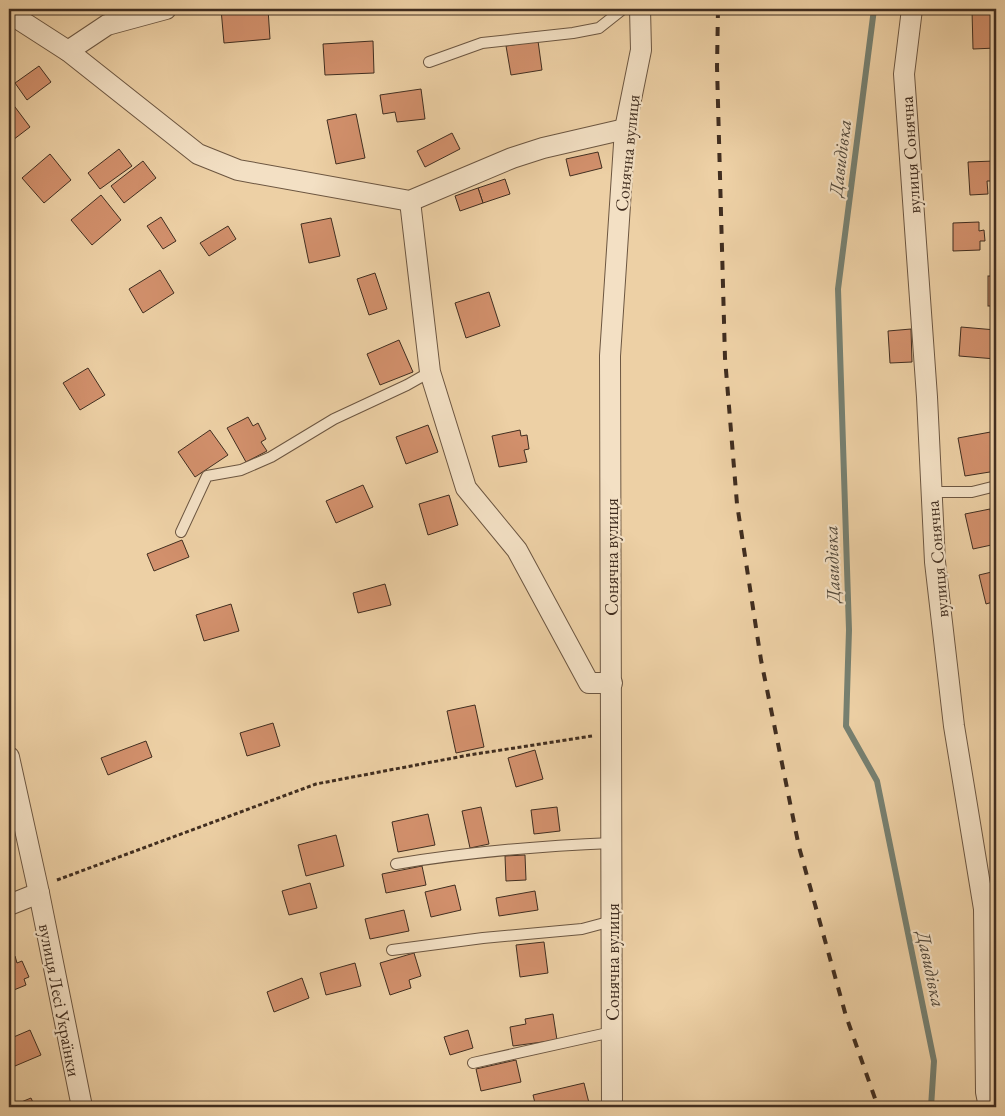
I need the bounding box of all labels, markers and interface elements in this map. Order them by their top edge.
street label: Сонячна вулиця [609,93,645,213]
street label: вулиця Сонячна [894,95,926,214]
water label: Давидівка [823,118,857,200]
street label: Сонячна вулиця [600,498,623,616]
street label: вулиця Сонячна [920,499,954,619]
water label: Давидівка [818,525,846,605]
street label: Сонячна вулиця [601,903,624,1021]
street label: вулиця Лесі Українки [34,922,86,1079]
water label: Давидівка [910,927,951,1009]

